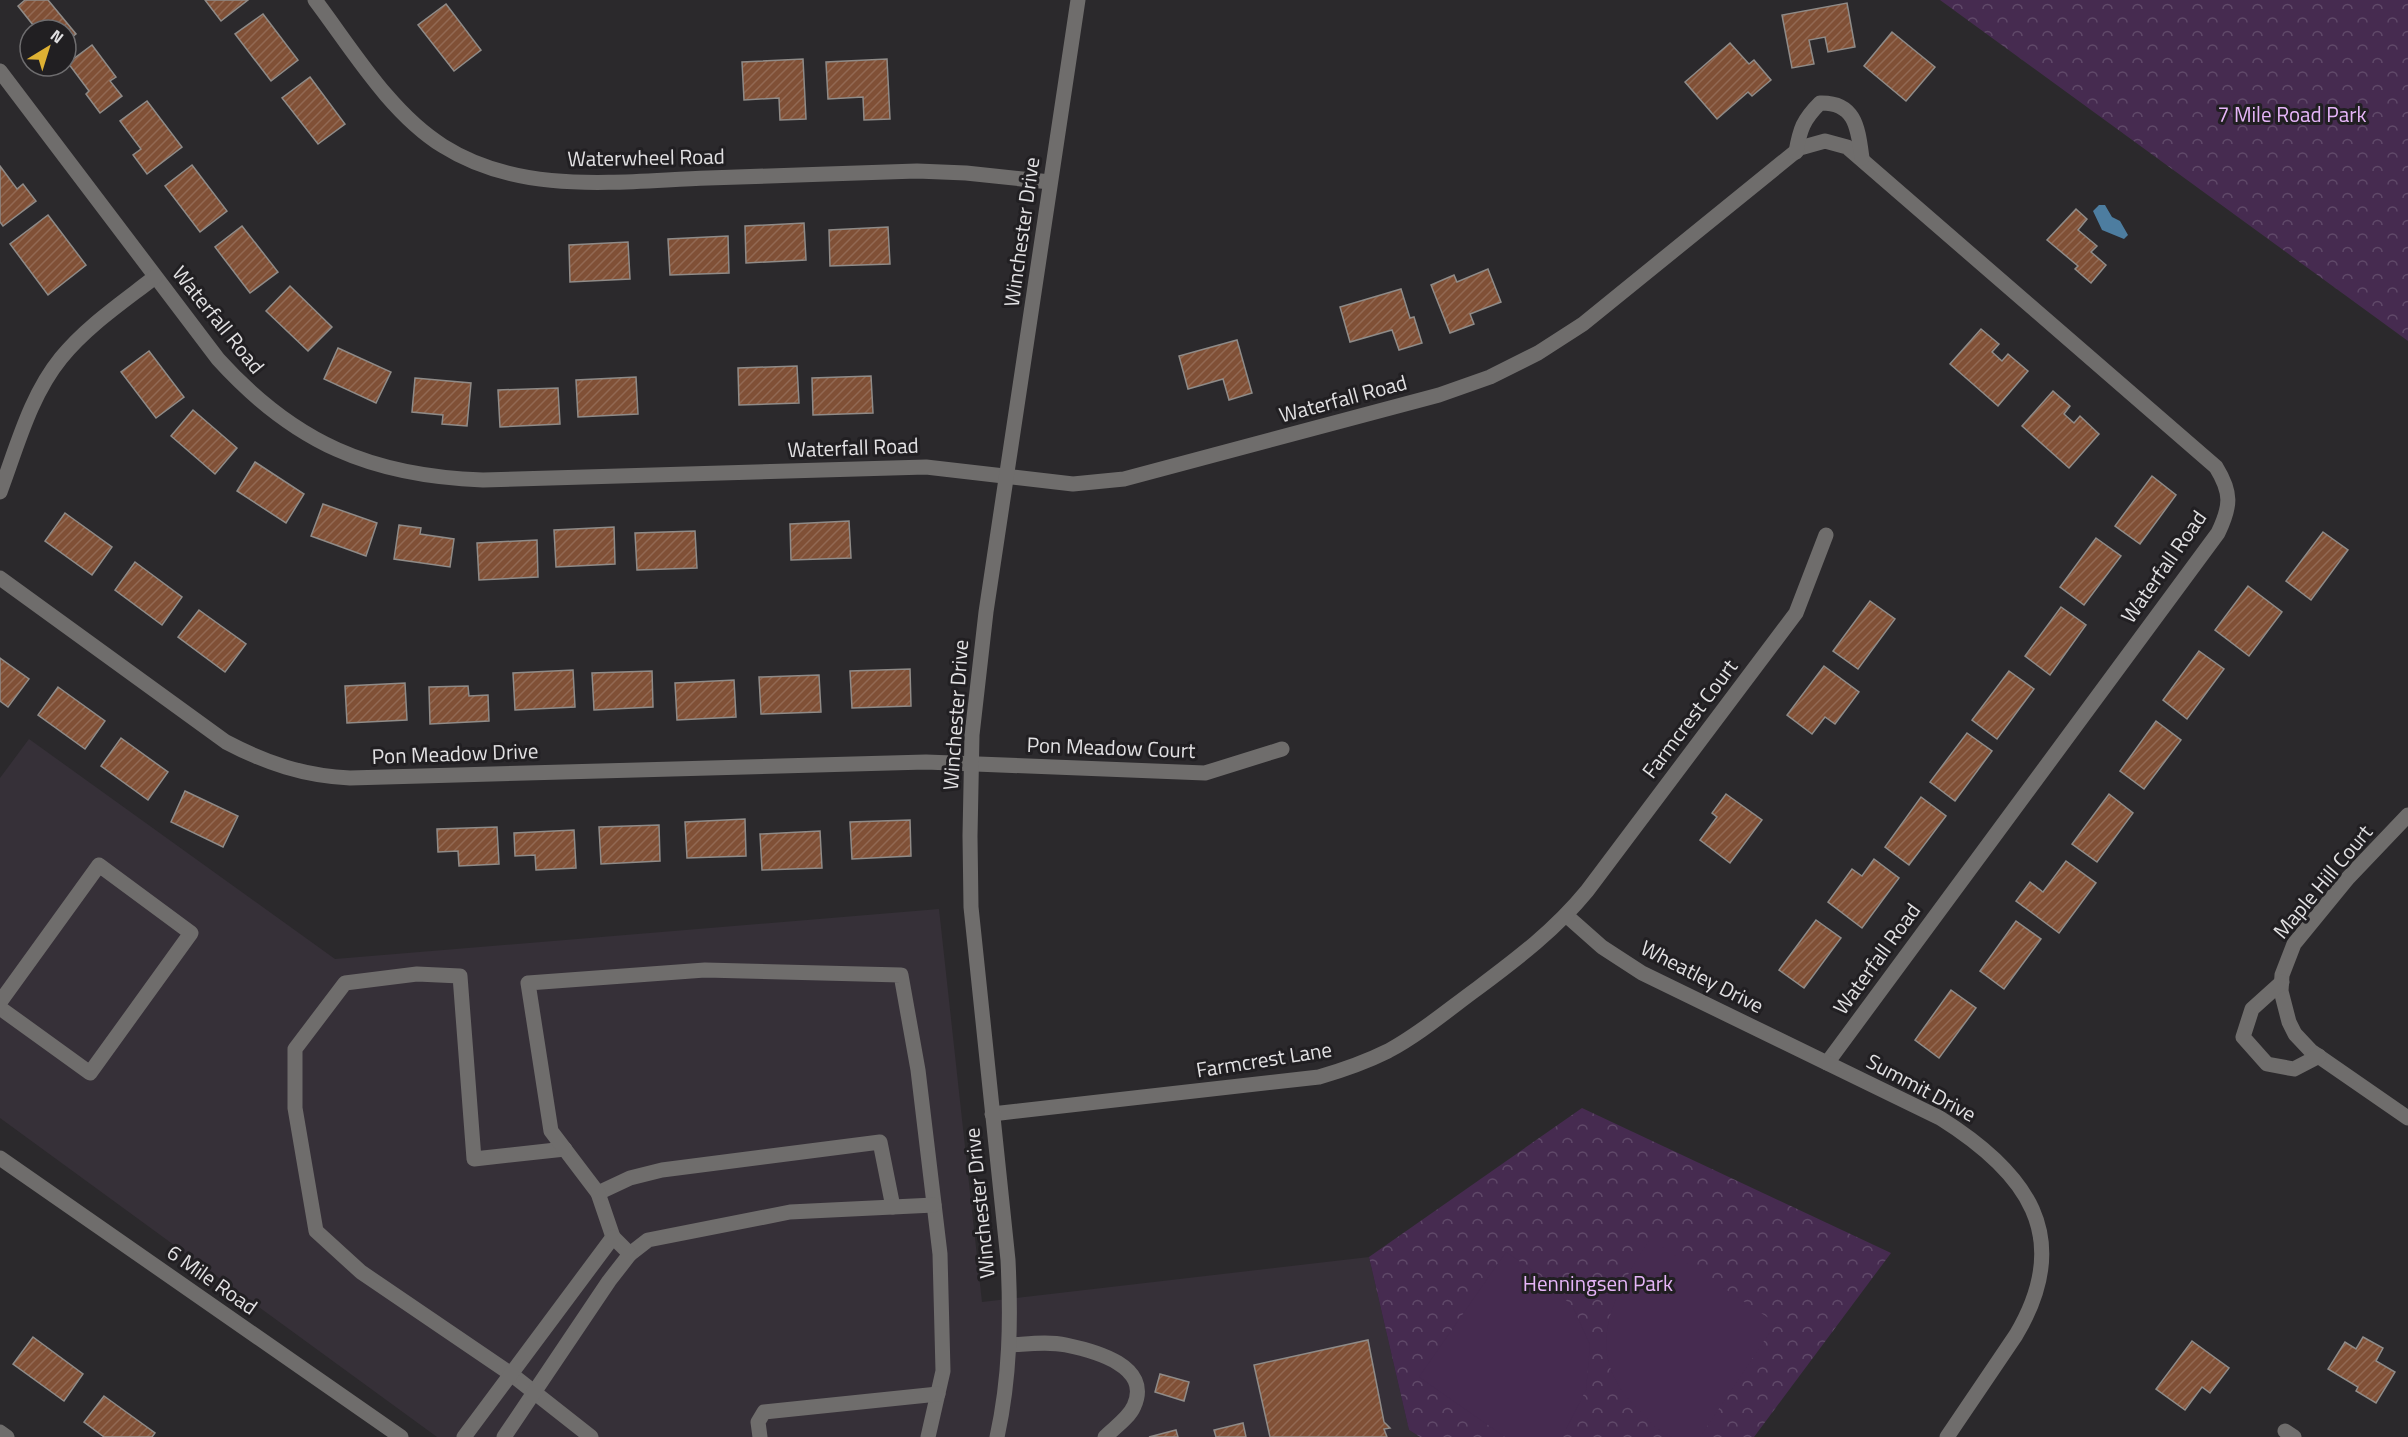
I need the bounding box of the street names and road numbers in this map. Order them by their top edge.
street label: Waterwheel Road [567,140,725,174]
street label: Winchester Drive [995,155,1047,309]
street label: Waterfall Road [165,258,273,380]
street label: Waterfall Road [1275,366,1410,430]
street label: Waterfall Road [787,429,919,465]
street label: Waterfall Road [2112,503,2214,629]
street label: Winchester Drive [934,638,976,791]
street label: Farmcrest Court [1634,651,1745,785]
street label: Pon Meadow Court [1026,728,1197,766]
street label: Pon Meadow Drive [371,734,539,772]
street label: Maple Hill Court [2265,817,2380,945]
street label: Waterfall Road [1825,896,1928,1021]
street label: Wheatley Drive [1635,931,1770,1021]
street label: Farmcrest Lane [1194,1033,1334,1086]
street label: Summit Drive [1861,1045,1982,1129]
street label: Winchester Drive [955,1126,1003,1280]
street label: 6 Mile Road [161,1236,264,1322]

